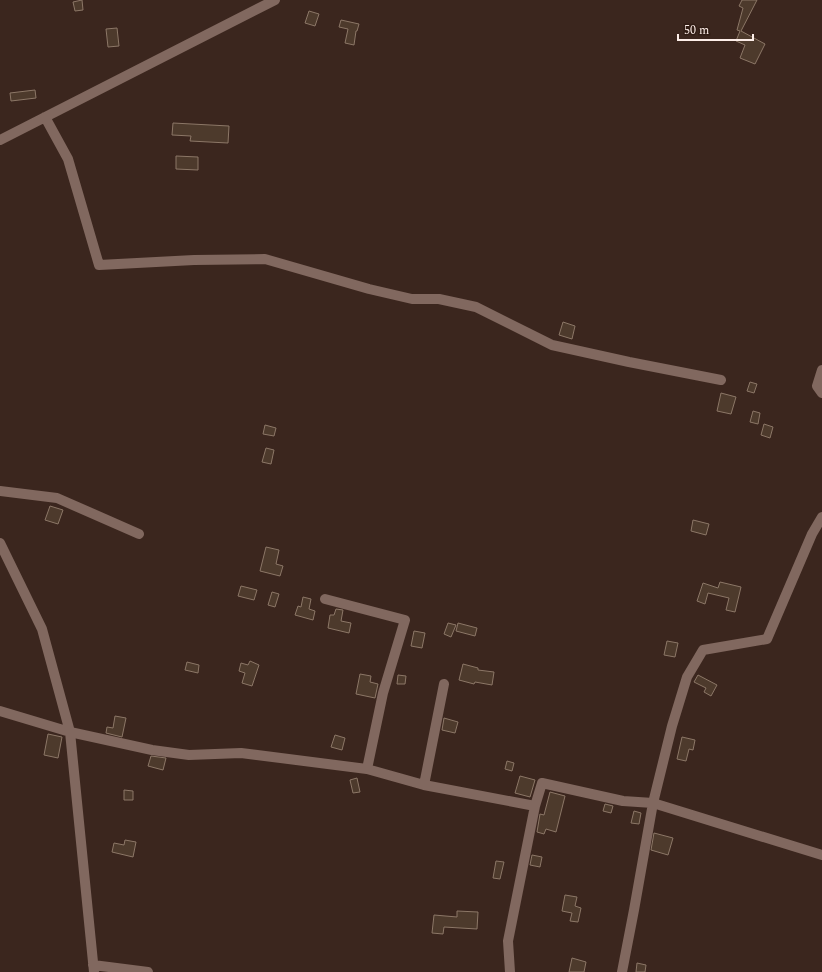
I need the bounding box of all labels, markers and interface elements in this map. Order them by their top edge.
scale bar [678,16,753,42]
text: 50 m [684,21,709,40]

